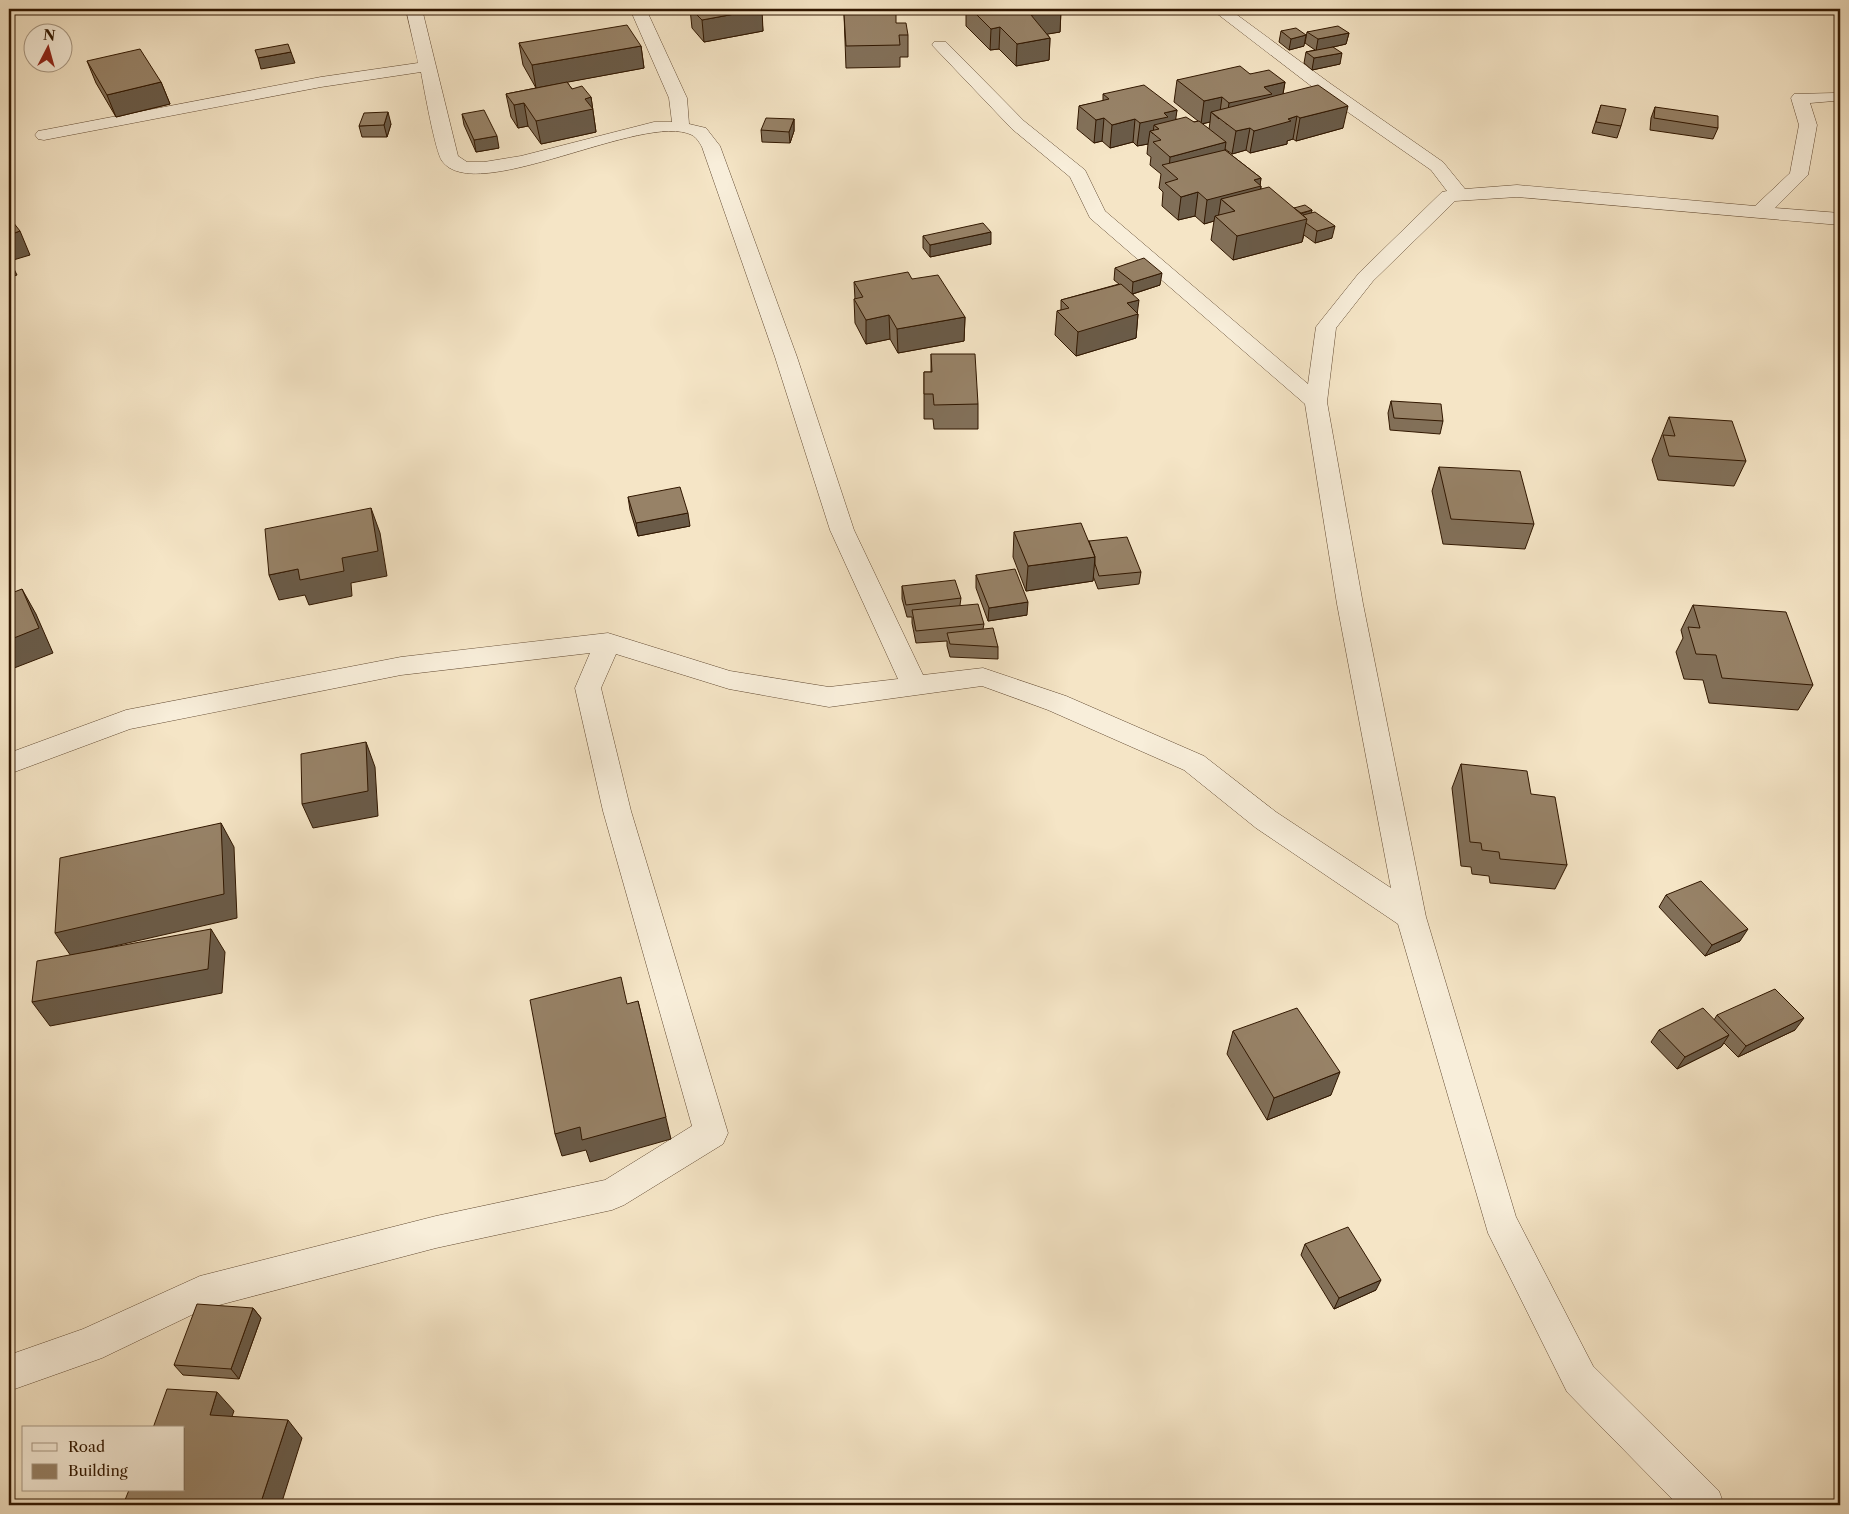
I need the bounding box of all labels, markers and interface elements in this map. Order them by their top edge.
north arrow [22,22,72,72]
text: N [42,25,56,45]
legend [22,1426,185,1492]
text: Road [68,1437,105,1456]
text: Building [68,1461,128,1480]

